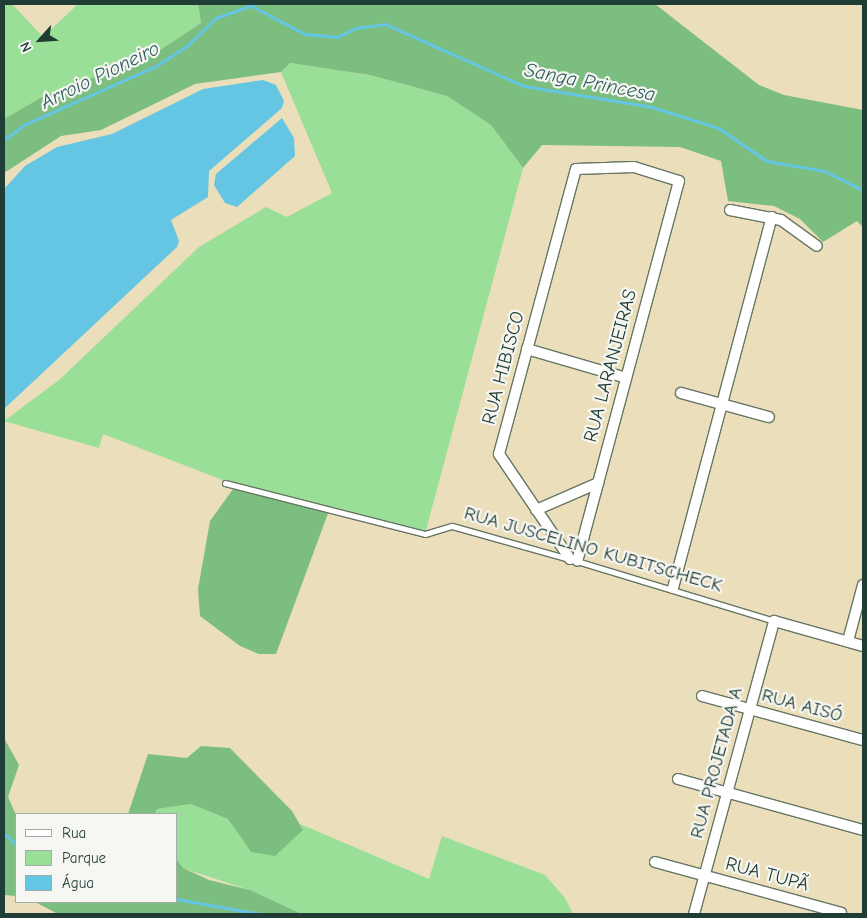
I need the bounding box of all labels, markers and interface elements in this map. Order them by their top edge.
north arrow [15,15,65,65]
water label: Arroio Pioneiro [37,36,163,114]
text: N [16,39,36,55]
water label: Sanga Princesa [523,58,657,106]
street label: RUA LARANJEIRAS [580,287,642,445]
street label: RUA HIBISCO [478,309,530,427]
street label: RUA JUSCELINO KUBITSCHECK [461,502,725,598]
street label: RUA AISÓ [759,684,845,728]
street label: RUA PROJETADA A [686,685,748,841]
legend [15,813,178,903]
text: Rua [62,824,86,842]
text: Parque [62,849,106,867]
street label: RUA TUPÃ [723,853,811,897]
text: Água [62,874,94,892]

